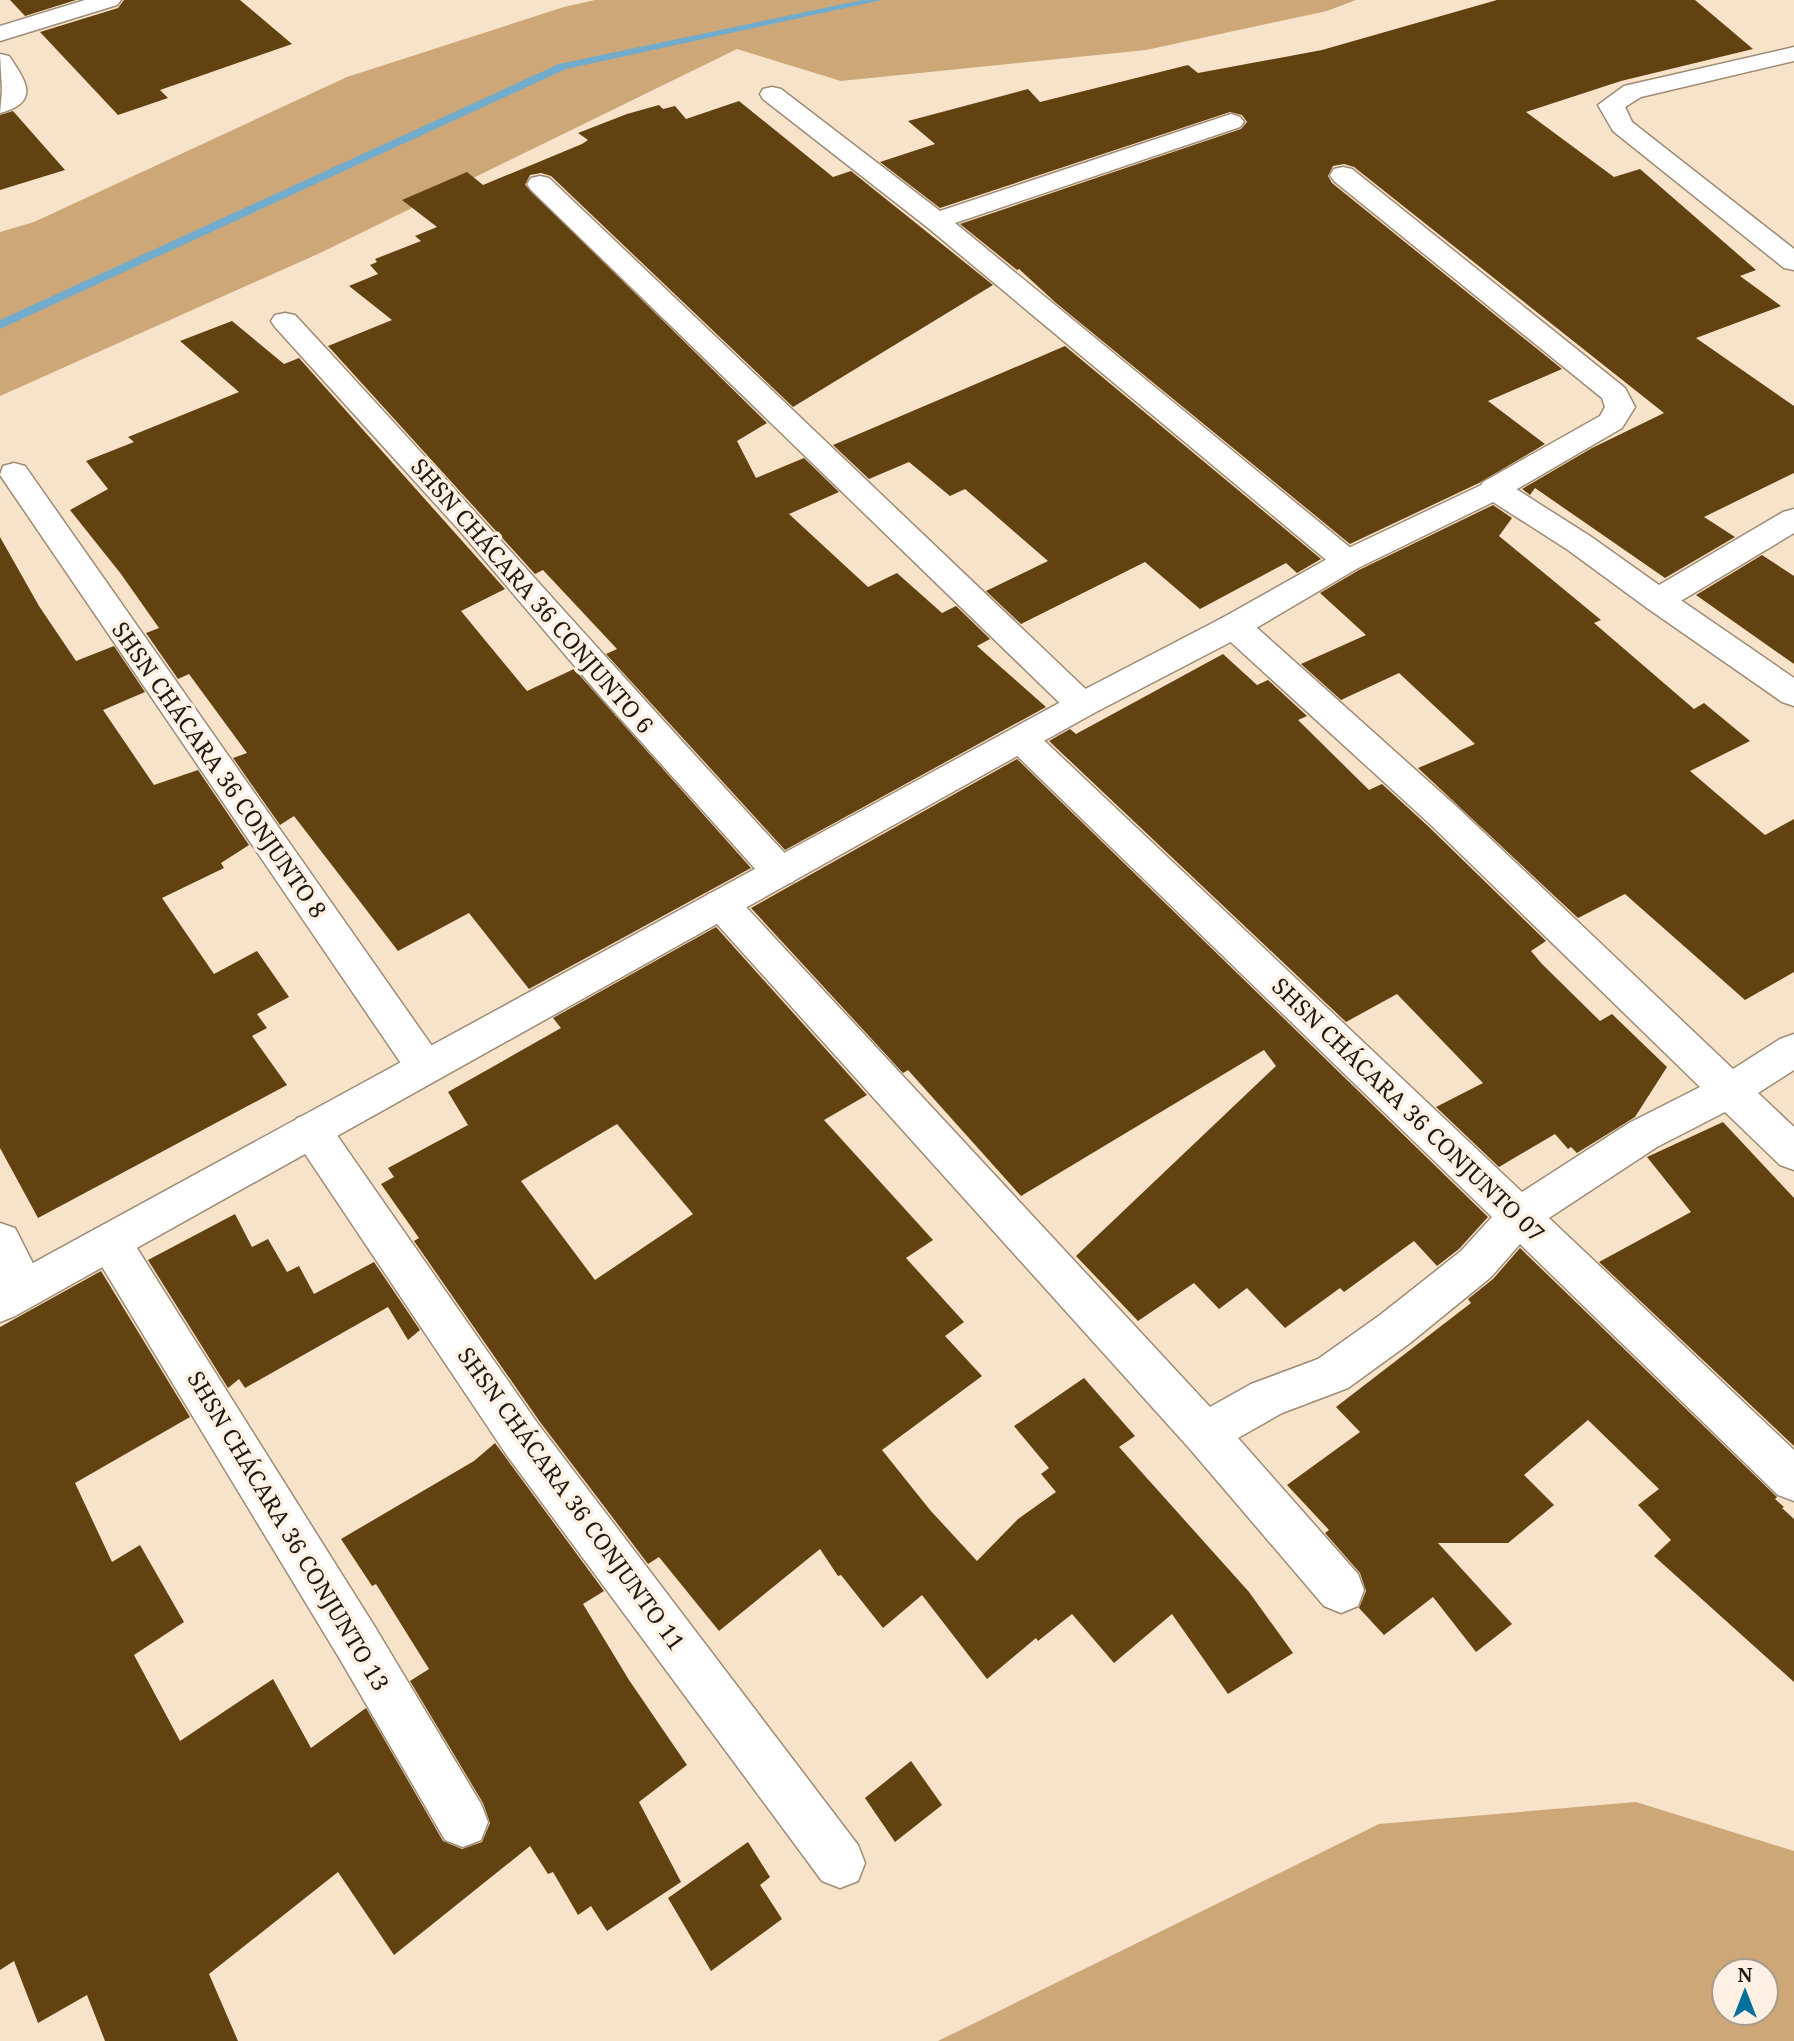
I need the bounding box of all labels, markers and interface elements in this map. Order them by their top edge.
street label: SHSN CHÁCARA 36 CONJUNTO 6 [404,451,661,740]
street label: SHSN CHÁCARA 36 CONJUNTO 8 [105,615,335,924]
street label: SHSN CHÁCARA 36 CONJUNTO 07 [1265,970,1552,1248]
street label: SHSN CHÁCARA 36 CONJUNTO 11 [451,1340,693,1657]
street label: SHSN CHÁCARA 36 CONJUNTO 13 [180,1365,397,1696]
north arrow [1710,1957,1780,2027]
text: N [1738,1962,1753,1988]

